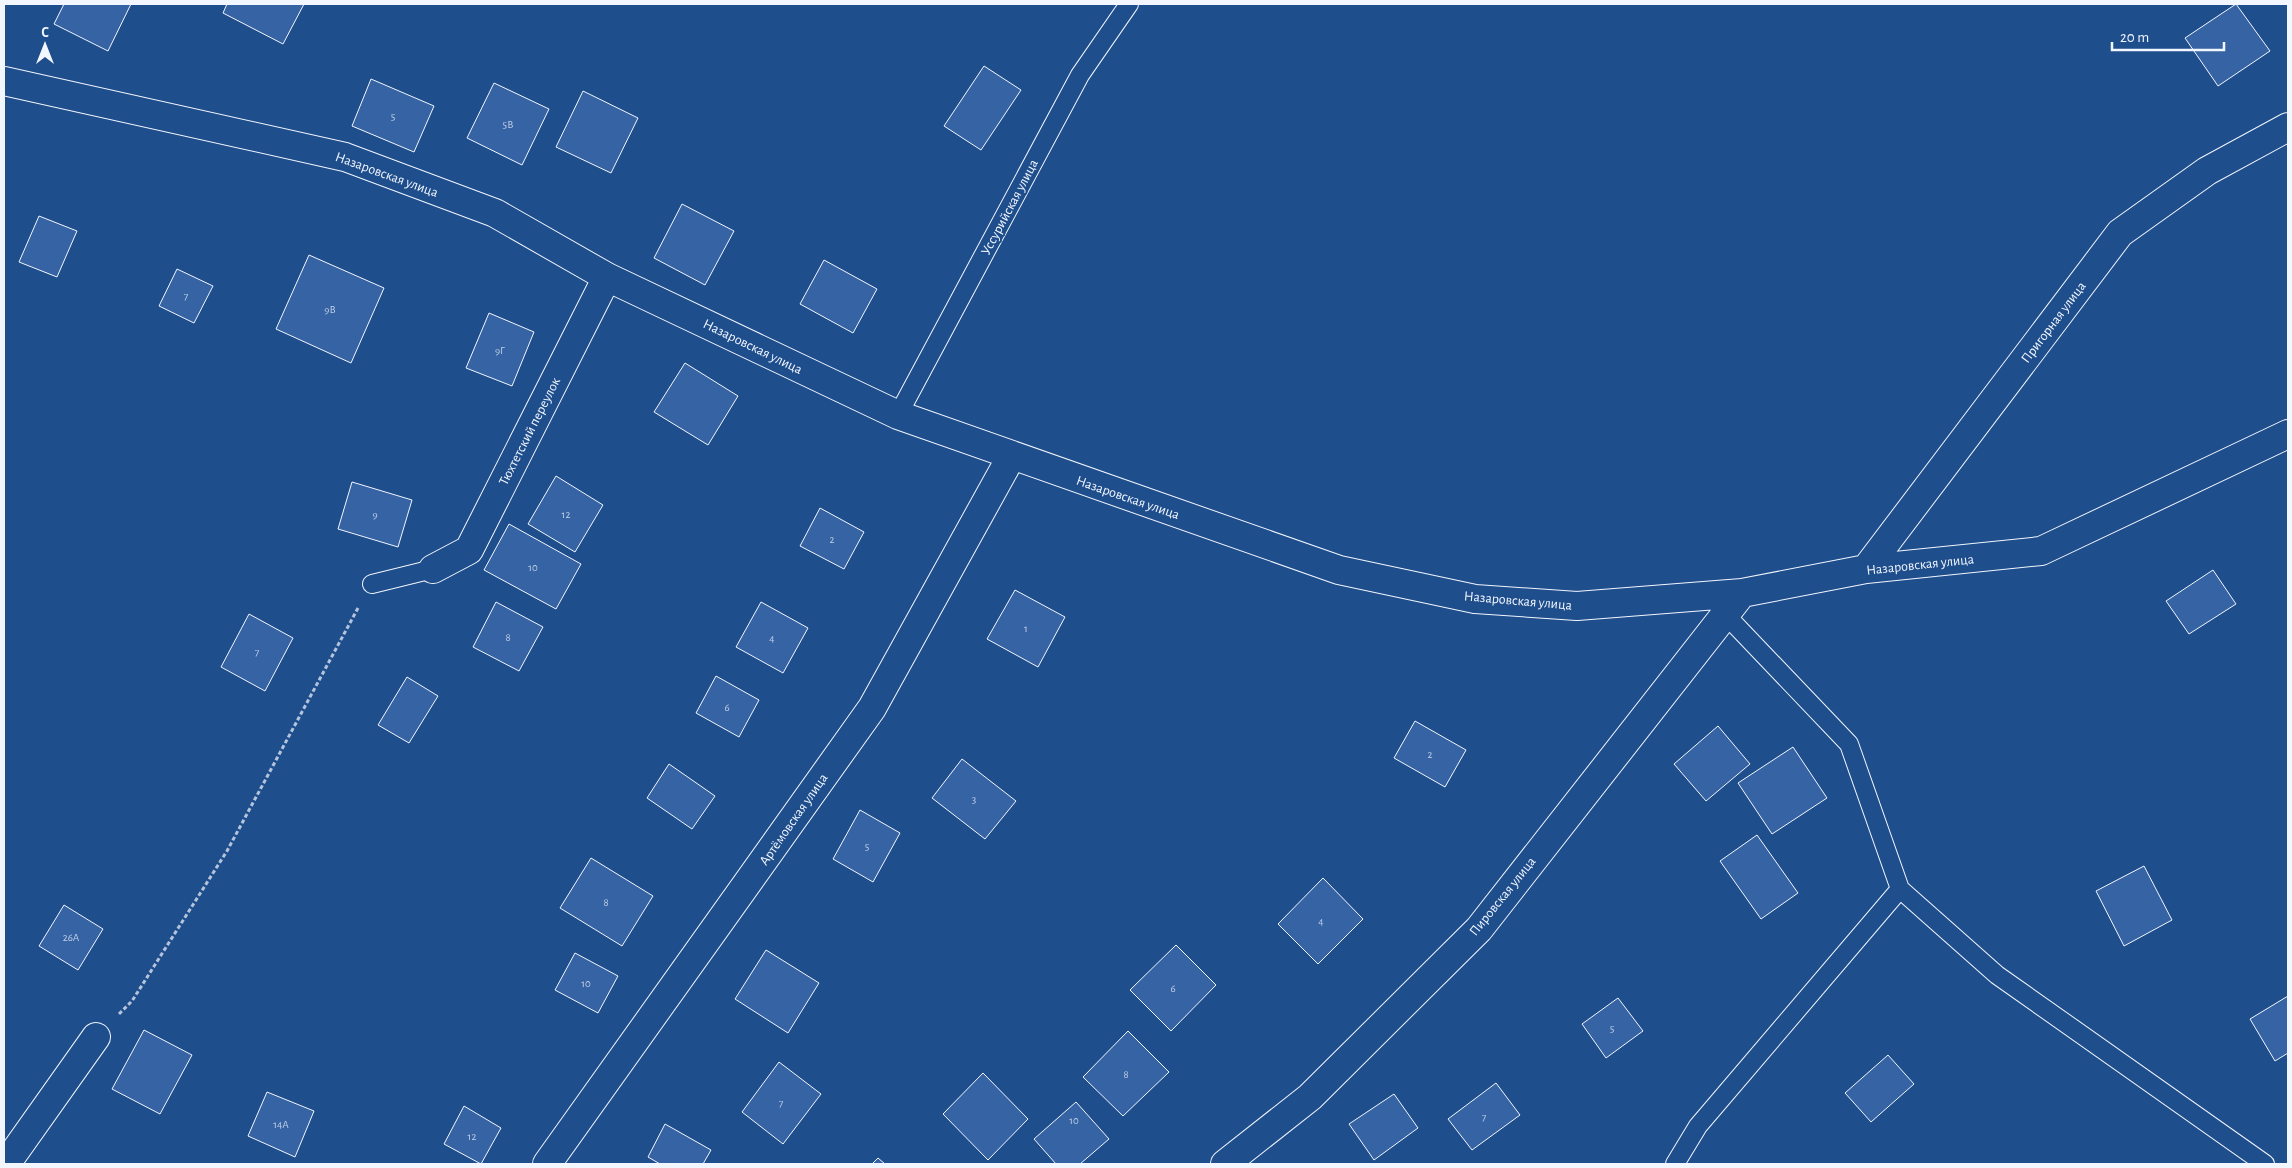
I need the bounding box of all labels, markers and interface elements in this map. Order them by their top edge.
north arrow [20,20,70,70]
scale bar [2112,20,2224,52]
text: С [41,26,49,40]
text: 20 m [2120,30,2149,45]
house number: 5 [391,111,396,122]
house number: 5В [503,119,513,130]
street label: Назаровская улица [333,150,441,200]
street label: Уссурийская улица [979,157,1041,258]
street label: Пригорная улица [2019,279,2089,366]
house number: 7 [184,291,189,302]
house number: 9В [324,304,336,315]
street label: Назаровская улица [701,317,805,377]
house number: 9Г [495,345,505,356]
street label: Тюхтетский переулок [497,375,563,488]
street label: Назаровская улица [1074,474,1182,522]
house number: 9 [372,509,378,520]
house number: 12 [562,509,570,520]
house number: 2 [829,534,835,545]
street label: Назаровская улица [1865,552,1975,578]
house number: 10 [528,562,538,573]
street label: Назаровская улица [1463,589,1573,613]
house number: 1 [1024,623,1028,634]
house number: 8 [505,632,511,643]
house number: 4 [769,633,775,644]
house number: 7 [255,647,260,658]
house number: 6 [724,702,730,713]
house number: 2 [1427,749,1433,760]
street label: Артёмовская улица [757,771,831,868]
house number: 3 [972,794,977,805]
house number: 5 [865,841,870,852]
street label: Пировская улица [1467,854,1539,939]
house number: 8 [603,897,609,908]
house number: 4 [1318,916,1324,927]
house number: 26А [63,932,80,943]
house number: 10 [581,978,591,989]
house number: 6 [1170,983,1176,994]
house number: 5 [1610,1023,1615,1034]
house number: 8 [1123,1069,1129,1080]
house number: 7 [779,1098,784,1109]
house number: 7 [1482,1112,1487,1123]
house number: 10 [1069,1115,1079,1126]
house number: 14А [273,1119,289,1130]
house number: 12 [468,1131,476,1142]

